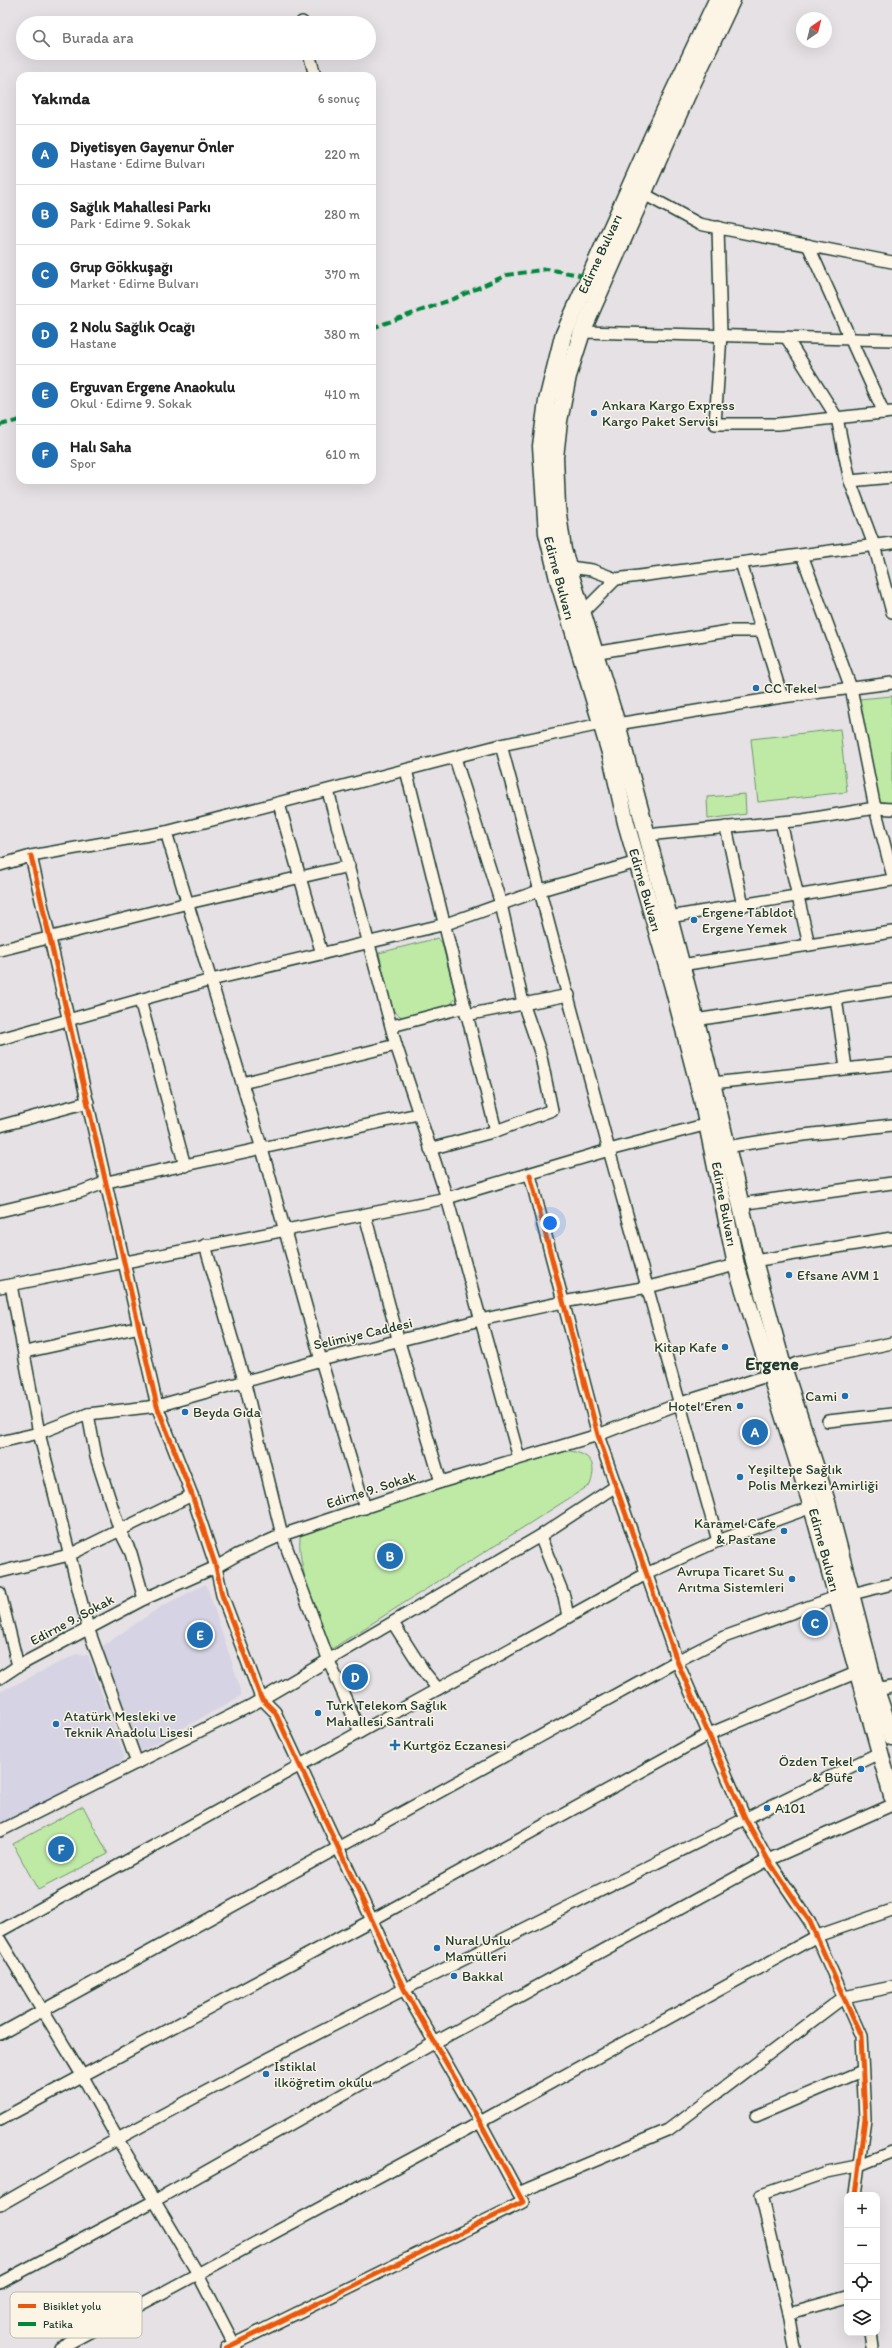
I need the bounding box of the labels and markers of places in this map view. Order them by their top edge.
place label: Ankara Kargo Express Kargo Paket Servisi [602,397,735,430]
marker: Ankara Kargo Express Kargo Paket Servisi [589,408,599,418]
place label: CC Tekel [764,680,818,697]
marker: CC Tekel [751,683,761,693]
place label: Ergene Tabldot Ergene Yemek [702,904,793,937]
marker: Ergene Tabldot Ergene Yemek [689,915,699,925]
place label: Efsane AVM 1 [797,1267,879,1284]
marker: Efsane AVM 1 [784,1270,794,1280]
place label: Kitap Kafe [654,1339,717,1356]
marker: Kitap Kafe [720,1342,730,1352]
place label: Cami [805,1388,837,1405]
marker: Cami [840,1391,850,1401]
place label: Hotel Eren [668,1398,732,1415]
marker: Hotel Eren [735,1401,745,1411]
place label: Beyda Gıda [193,1404,262,1421]
marker: Beyda Gıda [180,1407,190,1417]
pin: A [742,1417,768,1447]
place label: Yeşiltepe Sağlık Polis Merkezi Amirliği [748,1461,878,1494]
marker: Yeşiltepe Sağlık Polis Merkezi Amirliği [735,1472,745,1482]
place label: Karamel Cafe & Pastane [694,1515,776,1548]
marker: Karamel Cafe & Pastane [779,1526,789,1536]
pin: B [377,1541,403,1571]
place label: Avrupa Ticaret Su Arıtma Sistemleri [677,1563,784,1596]
marker: Avrupa Ticaret Su Arıtma Sistemleri [787,1574,797,1584]
pin: C [802,1608,828,1638]
pin: E [187,1620,213,1650]
pin: D [342,1662,368,1692]
place label: Turk Telekom Sağlık Mahallesi Santrali [326,1697,448,1730]
place label: Atatürk Mesleki ve Teknik Anadolu Lisesi [64,1708,193,1741]
marker: Turk Telekom Sağlık Mahallesi Santrali [313,1708,323,1718]
marker: Atatürk Mesleki ve Teknik Anadolu Lisesi [51,1719,61,1729]
place label: Kurtgöz Eczanesi [403,1737,506,1754]
marker: Kurtgöz Eczanesi [390,1740,400,1750]
place label: Özden Tekel & Büfe [779,1753,853,1786]
marker: Özden Tekel & Büfe [856,1764,866,1774]
place label: A101 [775,1800,806,1817]
marker: A101 [762,1803,772,1813]
pin: F [48,1834,74,1864]
place label: Nural Unlu Mamülleri [445,1932,511,1965]
marker: Nural Unlu Mamülleri [432,1943,442,1953]
place label: Bakkal [462,1968,504,1985]
marker: Bakkal [449,1971,459,1981]
place label: Istiklal ilköğretim okulu [274,2058,372,2091]
marker: Istiklal ilköğretim okulu [261,2069,271,2079]

